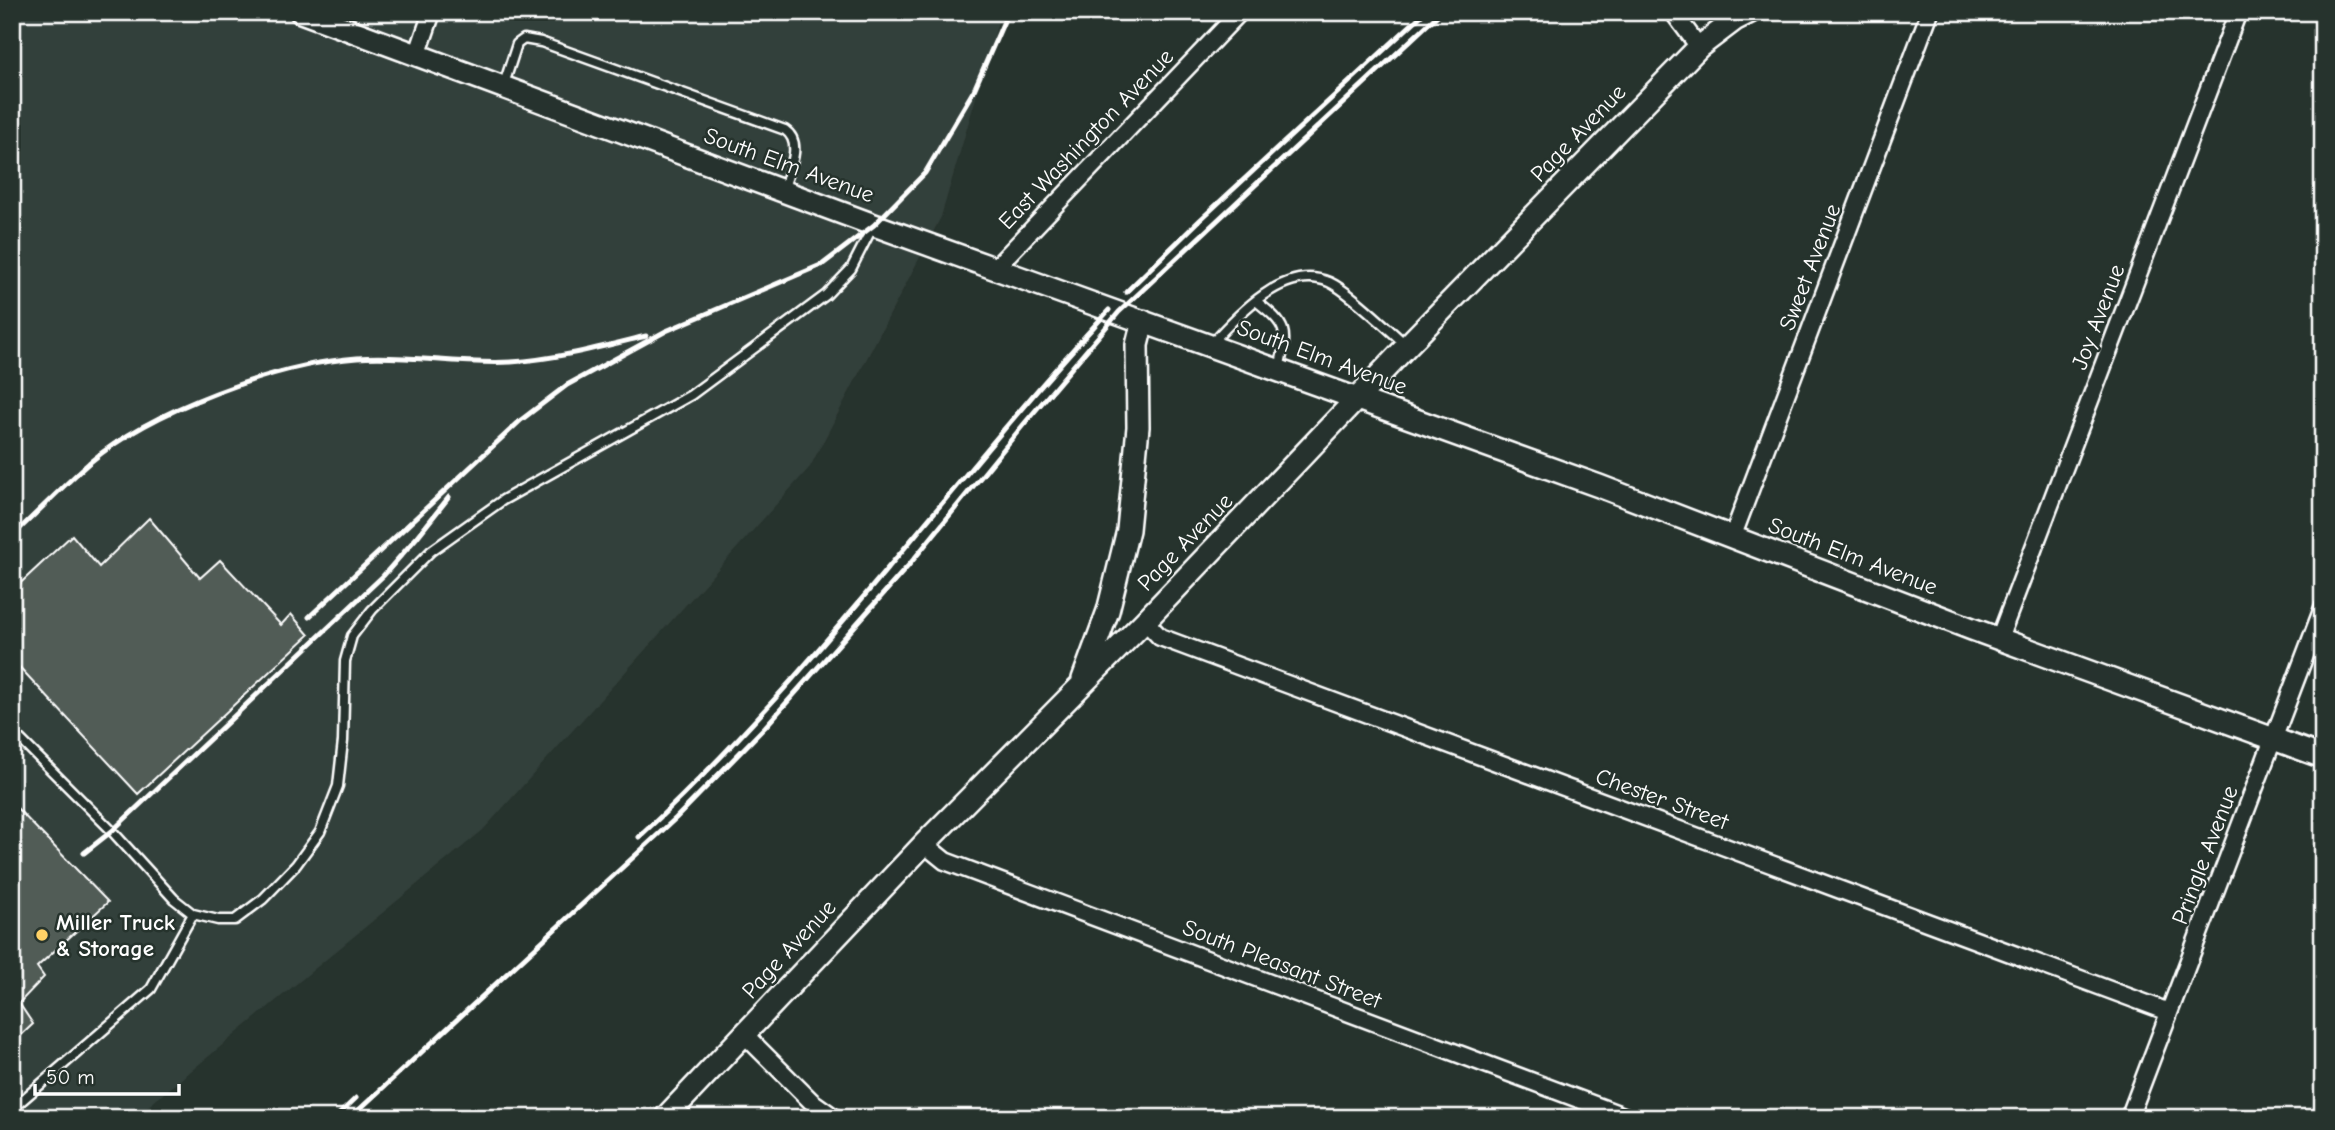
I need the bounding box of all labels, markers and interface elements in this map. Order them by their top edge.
street label: East Washington Avenue [993,43,1179,235]
street label: Page Avenue [1525,79,1631,187]
street label: South Elm Avenue [700,122,878,208]
street label: Sweet Avenue [1773,200,1847,334]
street label: Joy Avenue [2066,261,2130,373]
street label: South Elm Avenue [1233,314,1411,400]
street label: Page Avenue [1132,488,1238,596]
street label: South Elm Avenue [1765,511,1941,601]
street label: Chester Street [1592,762,1733,836]
street label: Pringle Avenue [2166,782,2244,928]
street label: Page Avenue [736,894,842,1004]
place label: Miller Truck & Storage [56,909,175,962]
street label: South Pleasant Street [1179,914,1386,1015]
marker: Miller Truck & Storage [34,927,50,943]
scale bar [35,1053,178,1097]
text: 50 m [46,1065,95,1089]

